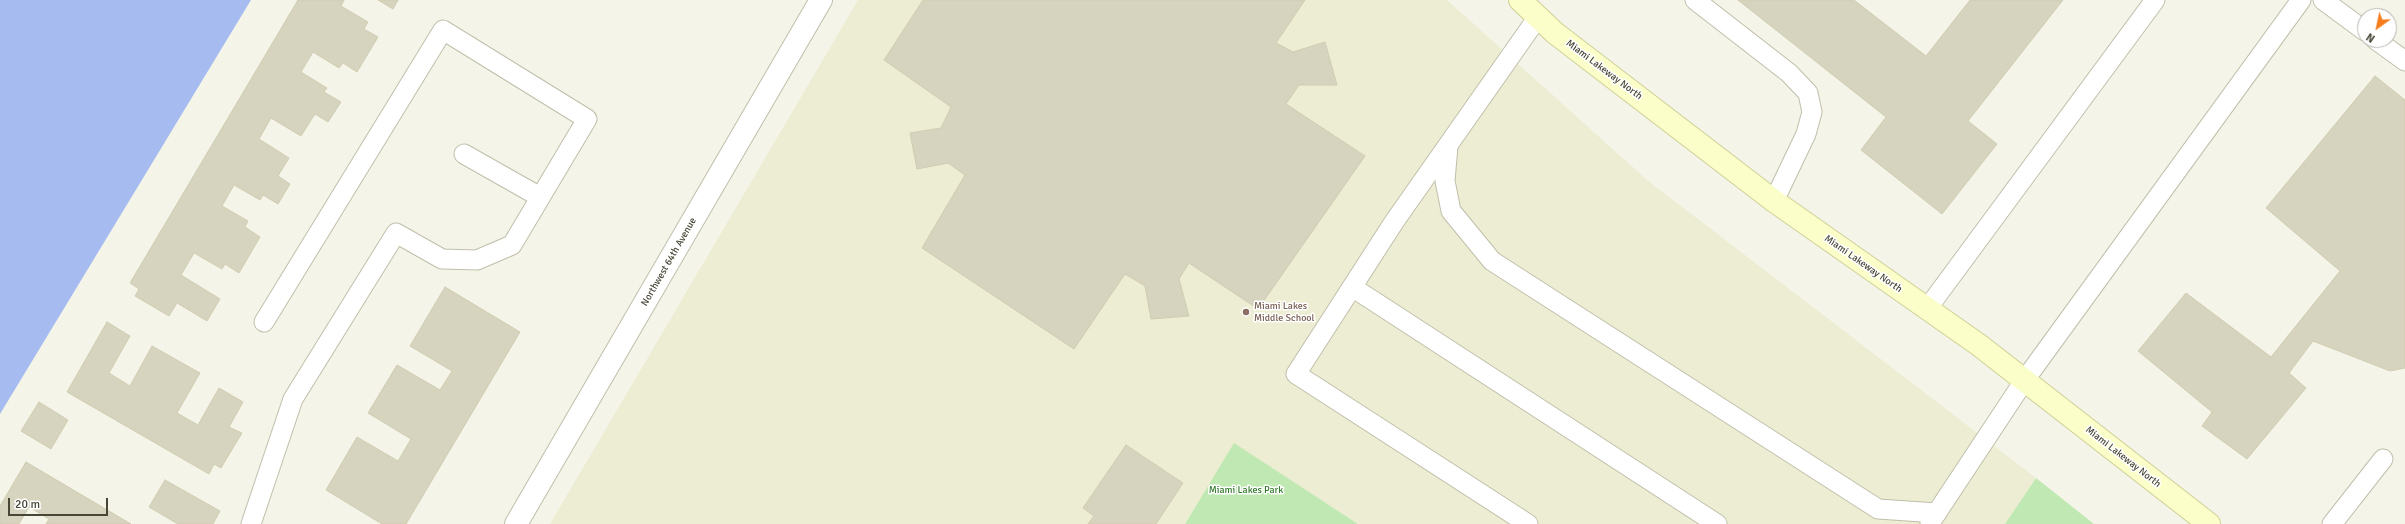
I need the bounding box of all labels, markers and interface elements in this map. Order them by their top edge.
north arrow [2357,8,2397,48]
text: N [2364,30,2377,45]
street label: Miami Lakeway North [1563,37,1645,103]
street label: Northwest 64th Avenue [639,216,699,308]
street label: Miami Lakeway North [1822,233,1904,295]
place label: Miami Lakes Middle School [1254,300,1314,324]
marker: Miami Lakes Middle School [1241,307,1251,317]
street label: Miami Lakeway North [2083,424,2163,490]
park label: Miami Lakes Park [1209,484,1283,496]
scale bar [10,490,110,516]
text: 20 m [15,497,40,512]

